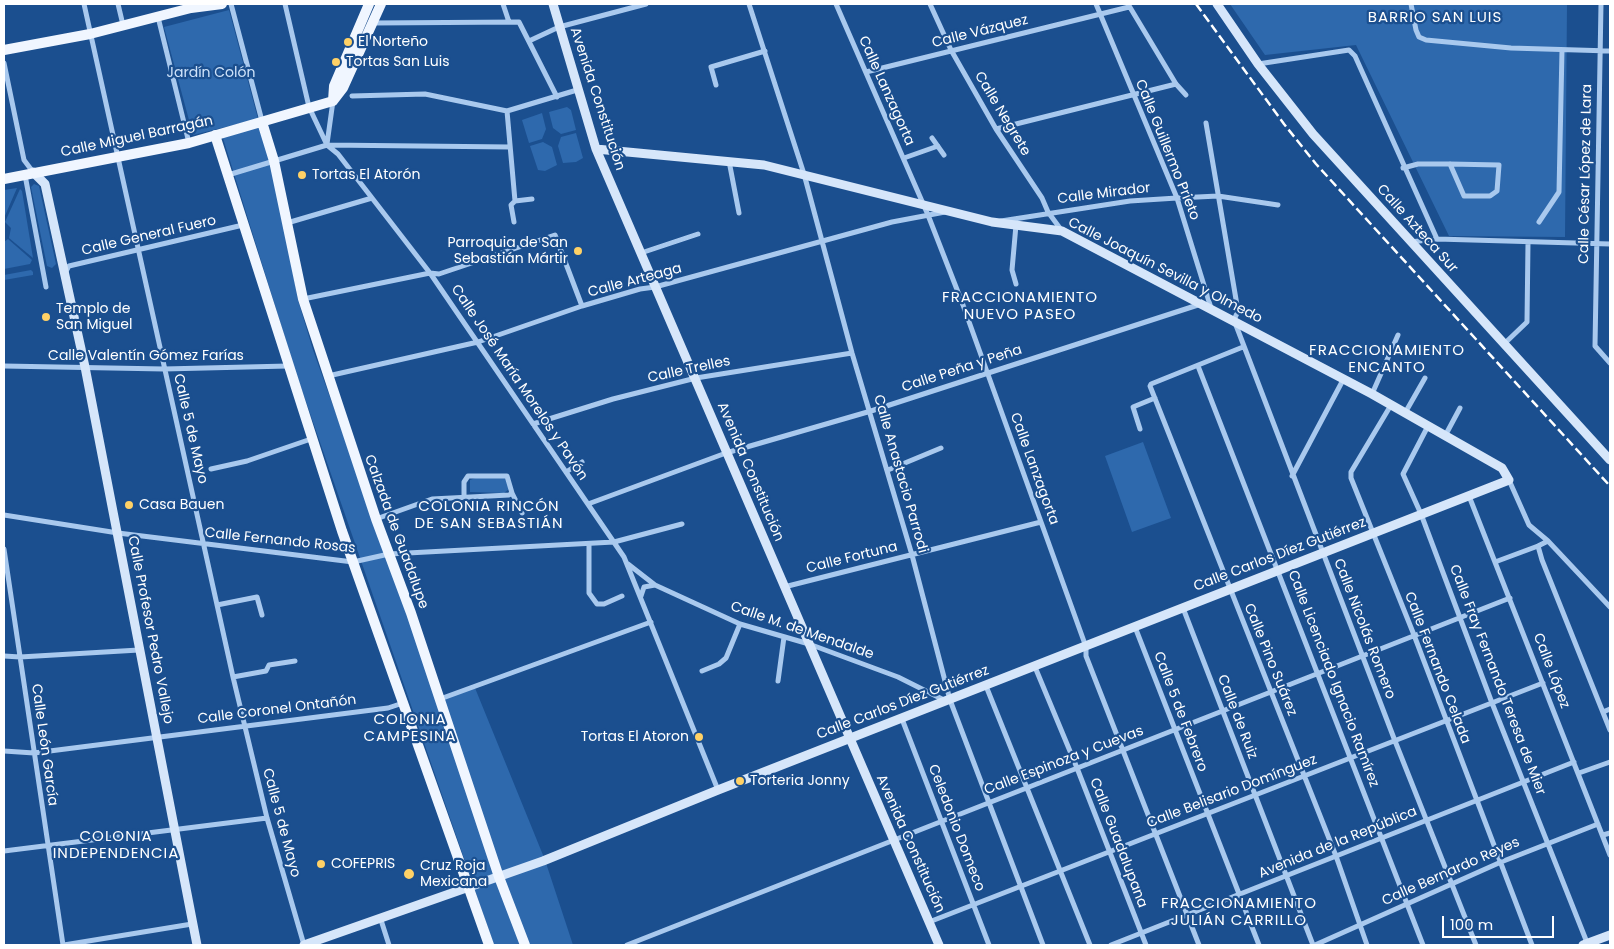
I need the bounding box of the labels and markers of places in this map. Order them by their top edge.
place label: El Norteño [358,34,428,50]
marker: El Norteño [342,36,354,48]
place label: Tortas San Luis [346,54,450,70]
marker: Tortas San Luis [330,56,342,68]
place label: Tortas El Atorón [312,167,420,183]
marker: Tortas El Atorón [296,169,308,181]
place label: Parroquia de San Sebastián Mártir [447,235,568,268]
marker: Parroquia de San Sebastián Mártir [572,245,584,257]
place label: Templo de San Miguel [56,301,132,334]
marker: Templo de San Miguel [40,311,52,323]
place label: Casa Bauen [139,497,224,513]
marker: Casa Bauen [123,499,135,511]
place label: Tortas El Atoron [581,729,689,745]
marker: Tortas El Atoron [693,731,705,743]
place label: Torteria Jonny [750,773,850,789]
marker: Torteria Jonny [734,775,746,787]
place label: COFEPRIS [331,856,395,872]
marker: COFEPRIS [315,858,327,870]
place label: Cruz Roja Mexicana [420,858,487,890]
marker: Cruz Roja Mexicana [402,867,416,881]

